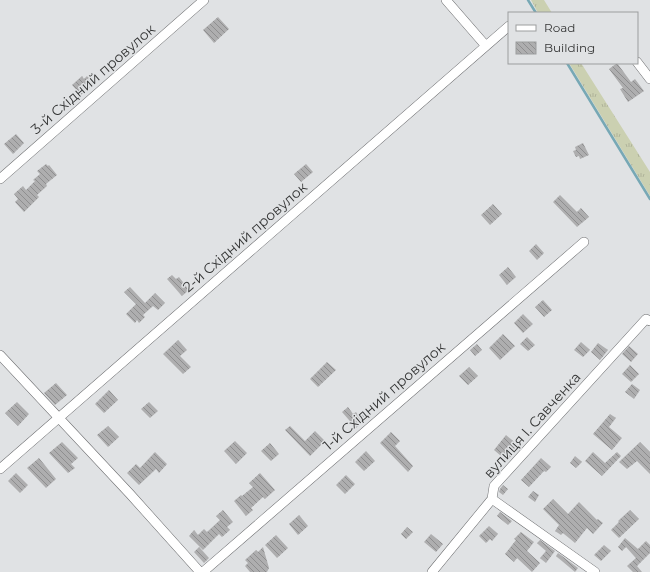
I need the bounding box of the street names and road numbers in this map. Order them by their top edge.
street label: 3-й Східний провулок [27,20,159,138]
street label: 2-й Східний провулок [179,178,311,296]
street label: 1-й Східний провулок [319,338,449,454]
street label: вулиця І. Савченка [480,368,584,482]

